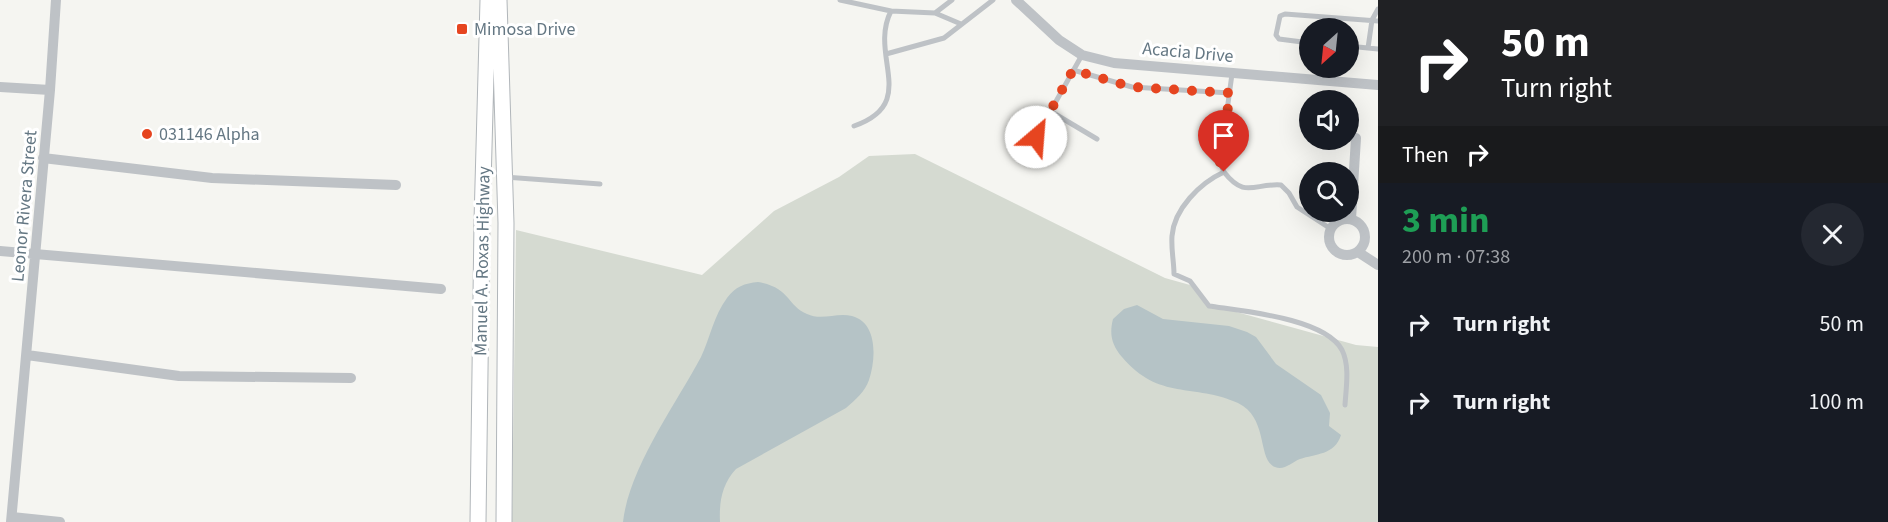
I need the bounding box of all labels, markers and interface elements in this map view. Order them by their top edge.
text: 50 m [1501,13,1590,73]
place label: Mimosa Drive [474,17,575,42]
north arrow [1299,18,1359,78]
map controls [1299,18,1359,222]
marker: Mimosa Drive [455,22,469,36]
icon: right [1402,24,1480,102]
street label: Acacia Drive [1141,36,1235,69]
text: Turn right [1501,69,1612,108]
button: sound [1299,90,1359,150]
position arrow [1004,105,1068,169]
pin [1198,110,1249,172]
icon: arrive [1207,119,1240,152]
place label: 031146 Alpha [159,122,260,147]
marker: 031146 Alpha [140,127,154,141]
street label: Leonor Rivera Street [5,129,44,283]
icon: right [1461,138,1494,171]
text: Then [1402,139,1449,171]
button: search [1299,162,1359,222]
street label: Manuel A. Roxas Highway [468,165,497,356]
text: 3 min [1402,195,1490,246]
button: close [1801,203,1864,266]
text: 200 m · 07:38 [1402,243,1510,271]
icon: right [1402,308,1435,341]
text: Turn right [1453,308,1550,340]
text: 50 m [1819,308,1864,340]
icon: right [1402,386,1435,419]
text: Turn right [1453,386,1550,418]
text: 100 m [1809,386,1864,418]

